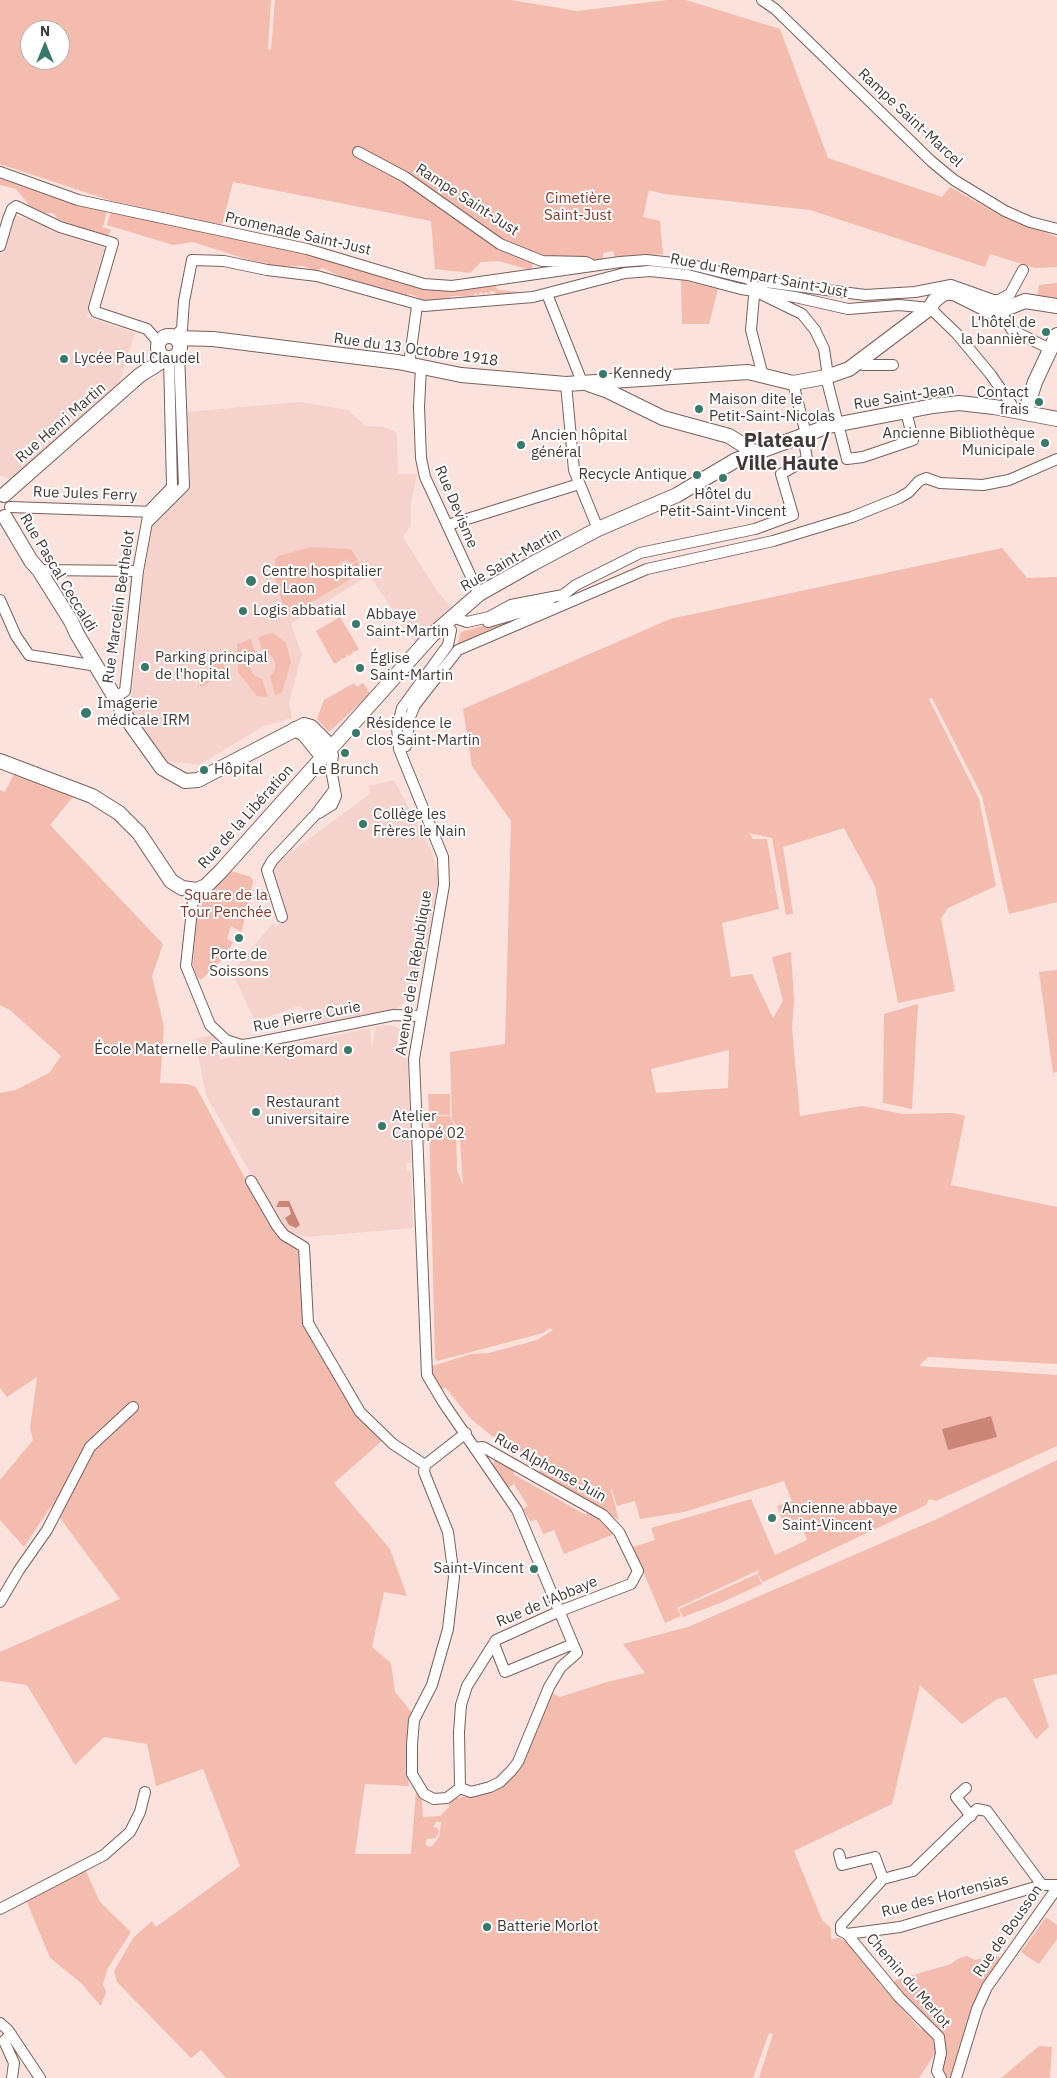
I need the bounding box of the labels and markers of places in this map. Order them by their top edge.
place label: L'hôtel de la bannière [961,314,1036,349]
marker: L'hôtel de la bannière [1040,326,1052,338]
place label: Lycée Paul Claudel [74,350,200,368]
marker: Lycée Paul Claudel [58,353,70,365]
place label: Kennedy [613,365,672,383]
marker: Kennedy [597,368,609,380]
place label: Contact frais [977,384,1029,419]
place label: Maison dite le Petit-Saint-Nicolas [709,391,835,426]
marker: Contact frais [1033,396,1045,408]
marker: Maison dite le Petit-Saint-Nicolas [693,403,705,415]
place label: Ancienne Bibliothèque Municipale [883,425,1035,460]
place label: Ancien hôpital général [531,427,627,462]
marker: Ancienne Bibliothèque Municipale [1039,437,1051,449]
marker: Ancien hôpital général [515,439,527,451]
place label: Recycle Antique [578,466,687,484]
marker: Recycle Antique [691,469,703,481]
marker: Hôtel du Petit-Saint-Vincent [717,472,729,484]
place label: Hôtel du Petit-Saint-Vincent [659,486,787,521]
place label: Centre hospitalier de Laon [262,563,382,598]
marker: Centre hospitalier de Laon [244,574,258,588]
place label: Logis abbatial [253,602,346,620]
marker: Logis abbatial [237,605,249,617]
place label: Abbaye Saint-Martin [366,606,449,641]
marker: Abbaye Saint-Martin [350,618,362,630]
place label: Parking principal de l'hopital [155,649,268,684]
place label: Église Saint-Martin [370,650,453,685]
marker: Parking principal de l'hopital [139,661,151,673]
marker: Église Saint-Martin [354,662,366,674]
place label: Imagerie médicale IRM [97,695,190,730]
marker: Imagerie médicale IRM [79,706,93,720]
place label: Résidence le clos Saint-Martin [366,715,480,750]
marker: Résidence le clos Saint-Martin [350,727,362,739]
marker: Le Brunch [339,747,351,759]
place label: Hôpital [214,761,263,779]
place label: Le Brunch [311,761,379,779]
marker: Hôpital [198,764,210,776]
place label: Collège les Frères le Nain [373,806,466,841]
marker: Collège les Frères le Nain [357,818,369,830]
marker: Porte de Soissons [233,932,245,944]
place label: Porte de Soissons [209,946,269,981]
place label: École Maternelle Pauline Kergomard [94,1041,338,1059]
marker: École Maternelle Pauline Kergomard [342,1044,354,1056]
place label: Restaurant universitaire [266,1094,350,1129]
marker: Restaurant universitaire [250,1106,262,1118]
place label: Atelier Canopé 02 [392,1108,465,1143]
marker: Atelier Canopé 02 [376,1120,388,1132]
place label: Ancienne abbaye Saint-Vincent [782,1500,897,1535]
marker: Ancienne abbaye Saint-Vincent [766,1512,778,1524]
place label: Saint-Vincent [434,1560,524,1578]
marker: Saint-Vincent [528,1563,540,1575]
place label: Batterie Morlot [497,1918,598,1936]
marker: Batterie Morlot [481,1921,493,1933]

